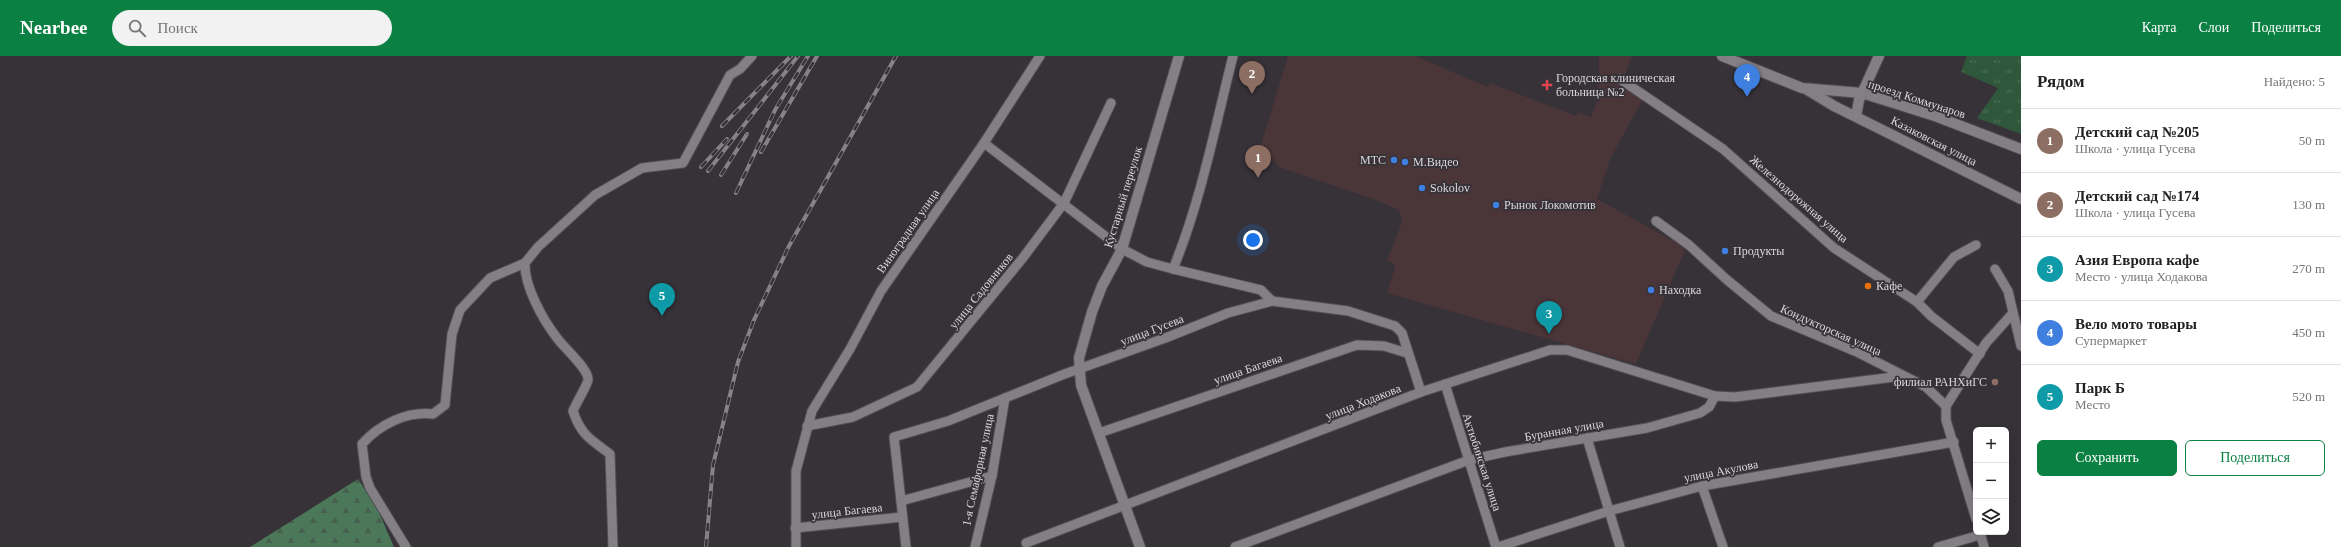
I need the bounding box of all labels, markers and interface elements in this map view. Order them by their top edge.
search box [112,10,392,46]
text: Nearbee [20,17,88,38]
icon: search [126,17,148,39]
text: Поиск [158,20,198,36]
text: Карта [2142,20,2176,35]
text: Слои [2198,20,2229,35]
text: Поделиться [2251,20,2321,35]
pin: 2 [1239,61,1265,94]
pin: 4 [1734,64,1760,97]
place label: Городская клиническая больница №2 [1556,71,1676,99]
text: Рядом [2037,72,2085,91]
text: Найдено: 5 [2264,74,2325,89]
street label: проезд Коммунаров [1867,77,1968,121]
marker: Городская клиническая больница №2 [1541,79,1553,91]
street label: Казаковская улица [1889,113,1980,169]
text: Детский сад №205 [2075,124,2199,140]
text: 1 [2047,133,2053,148]
text: 50 m [2299,133,2325,148]
text: Школа · улица Гусева [2075,141,2196,156]
street label: Кустарный переулок [1101,145,1145,249]
pin: 1 [1245,145,1271,178]
street label: Железнодорожная улица [1747,152,1852,246]
place label: МТС [1360,153,1386,167]
marker: МТС [1389,155,1399,165]
place label: М.Видео [1413,155,1459,169]
marker: М.Видео [1400,157,1410,167]
place label: Sokolov [1430,181,1470,195]
marker: Sokolov [1417,183,1427,193]
street label: Виноградная улица [874,186,943,276]
text: Детский сад №174 [2075,188,2199,204]
text: 2 [2047,197,2053,212]
text: 130 m [2292,197,2325,212]
place label: Рынок Локомотив [1504,198,1596,212]
marker: Рынок Локомотив [1491,200,1501,210]
text: Школа · улица Гусева [2075,205,2196,220]
your location [1243,230,1263,250]
place label: Продукты [1733,244,1784,258]
marker: Продукты [1720,246,1730,256]
street label: улица Садовников [946,250,1016,332]
text: Азия Европа кафе [2075,252,2199,268]
text: 3 [2047,261,2053,276]
text: 270 m [2292,261,2325,276]
text: Место · улица Ходакова [2075,269,2207,284]
place label: Кафе [1876,279,1902,293]
marker: Кафе [1863,281,1873,291]
pin: 5 [649,283,675,316]
place label: Находка [1659,283,1702,297]
marker: Находка [1646,285,1656,295]
pin: 3 [1536,301,1562,334]
street label: Кондукторская улица [1778,301,1884,359]
street label: улица Гусева [1118,311,1186,348]
text: Вело мото товары [2075,316,2197,332]
text: 4 [2047,325,2053,340]
text: 450 m [2292,325,2325,340]
text: Супермаркет [2075,333,2147,348]
street label: улица Багаева [1212,351,1285,387]
place label: филиал РАНХиГС [1894,375,1987,389]
marker: филиал РАНХиГС [1990,377,2000,387]
text: Парк Б [2075,380,2125,396]
street label: улица Ходакова [1323,381,1403,423]
text: 5 [2047,389,2053,404]
text: 520 m [2292,389,2325,404]
text: Место [2075,397,2110,412]
street label: Актюбинская улица [1460,411,1505,513]
street label: 1-я Семафорная улица [959,412,997,527]
street label: Буранная улица [1523,416,1605,444]
map controls [1973,427,2009,535]
button: + [1973,427,2009,463]
button: Сохранить [2037,440,2177,476]
button: Поделиться [2185,440,2325,476]
street label: улица Акулова [1683,457,1760,485]
button: − [1973,463,2009,499]
button: layers [1973,499,2009,535]
street label: улица Багаева [811,500,884,522]

